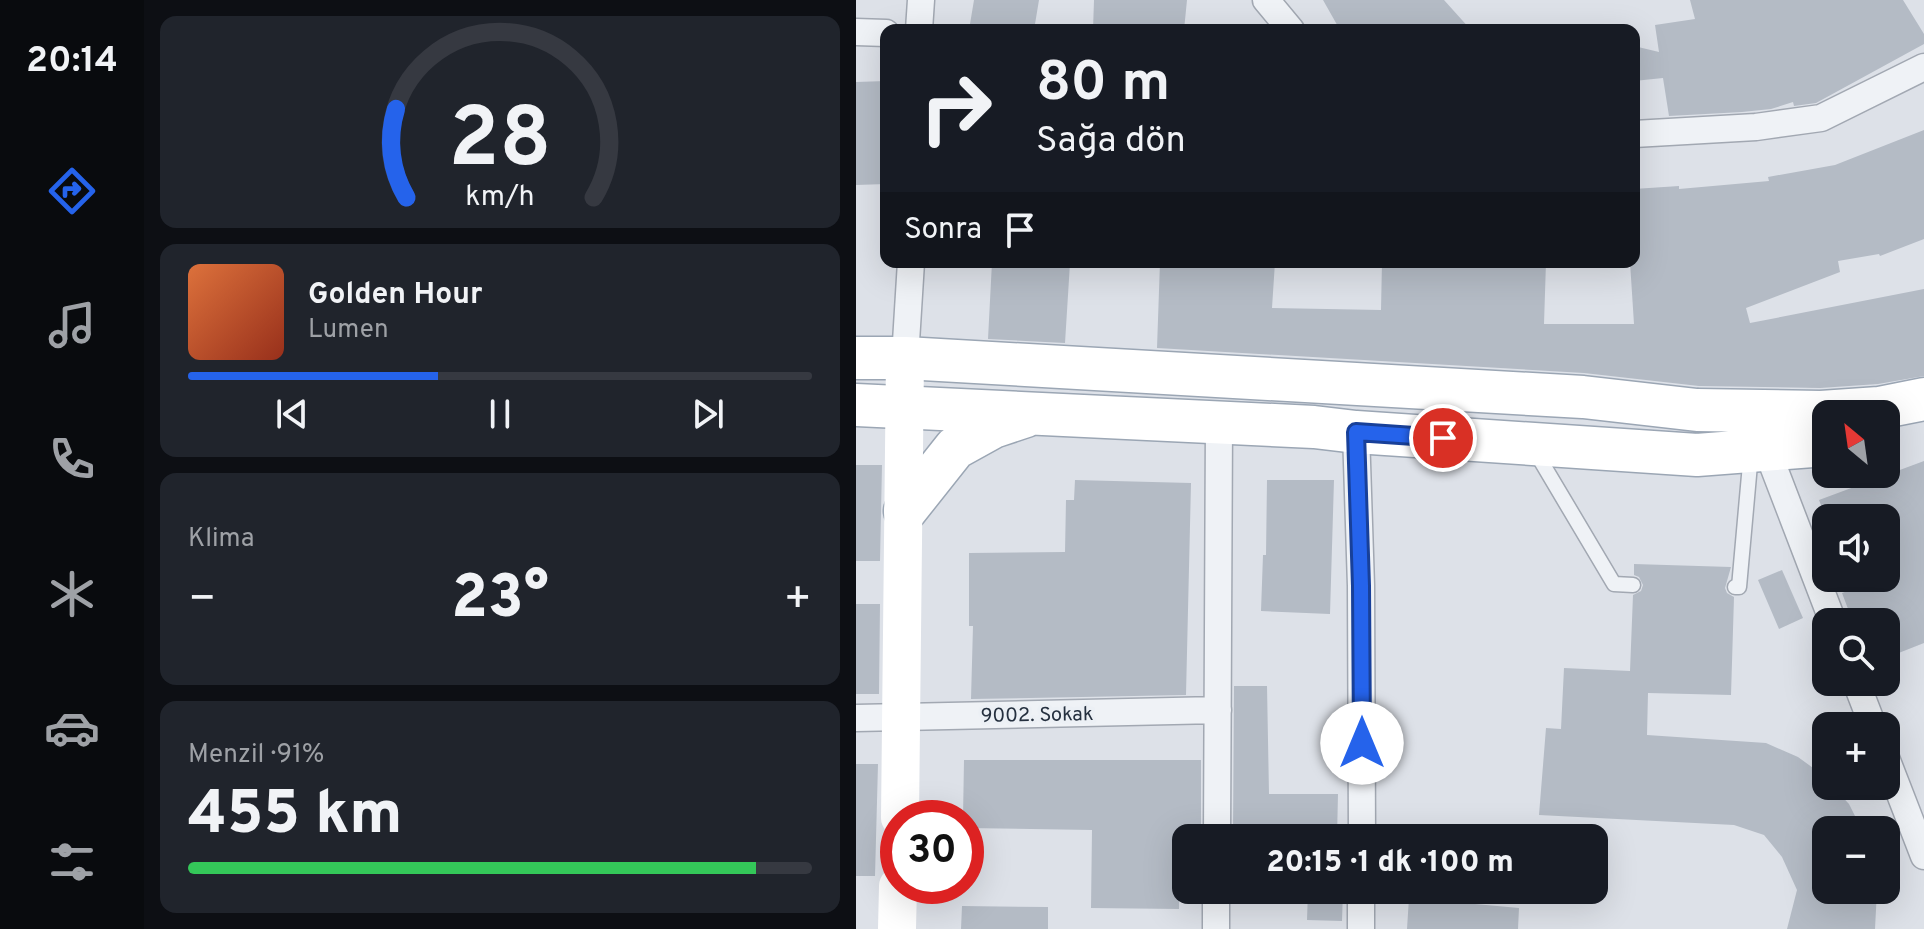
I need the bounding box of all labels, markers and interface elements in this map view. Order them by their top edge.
text: 20:14 [26,39,118,85]
text: 80 m [1036,50,1170,120]
icon: right [904,56,1008,160]
text: 28 [448,91,552,196]
text: Sağa dön [1036,119,1186,165]
icon: directions [44,163,100,219]
text: km/h [465,180,535,216]
icon: arrive [998,208,1042,252]
text: Sonra [904,212,982,249]
text: Golden Hour [308,277,482,314]
icon: music [44,297,100,353]
text: Lumen [308,314,389,347]
icon: previous [270,392,314,436]
icon: pause [478,392,522,436]
icon: next [686,392,730,436]
north arrow [1812,400,1900,488]
map controls [1812,400,1900,904]
pin [1409,404,1477,472]
icon: arrive [1421,416,1465,460]
icon: phone [44,431,100,487]
button: sound [1812,504,1900,592]
text: Klima [188,523,254,556]
text: 23° [451,563,549,639]
icon: climate [44,566,100,622]
text: − [188,573,216,629]
text: + [784,573,812,629]
button: search [1812,608,1900,696]
icon: car [44,700,100,756]
position arrow [1320,701,1404,785]
street label: 9002. Sokak [980,702,1094,730]
button: + [1812,712,1900,800]
text: Menzil · 91% [188,739,324,772]
text: 455 km [188,779,402,855]
speed limit sign: 30 [880,800,984,904]
button: − [1812,816,1900,904]
icon: filters [44,834,100,890]
text: 20:15 · 1 dk · 100 m [1266,845,1514,882]

